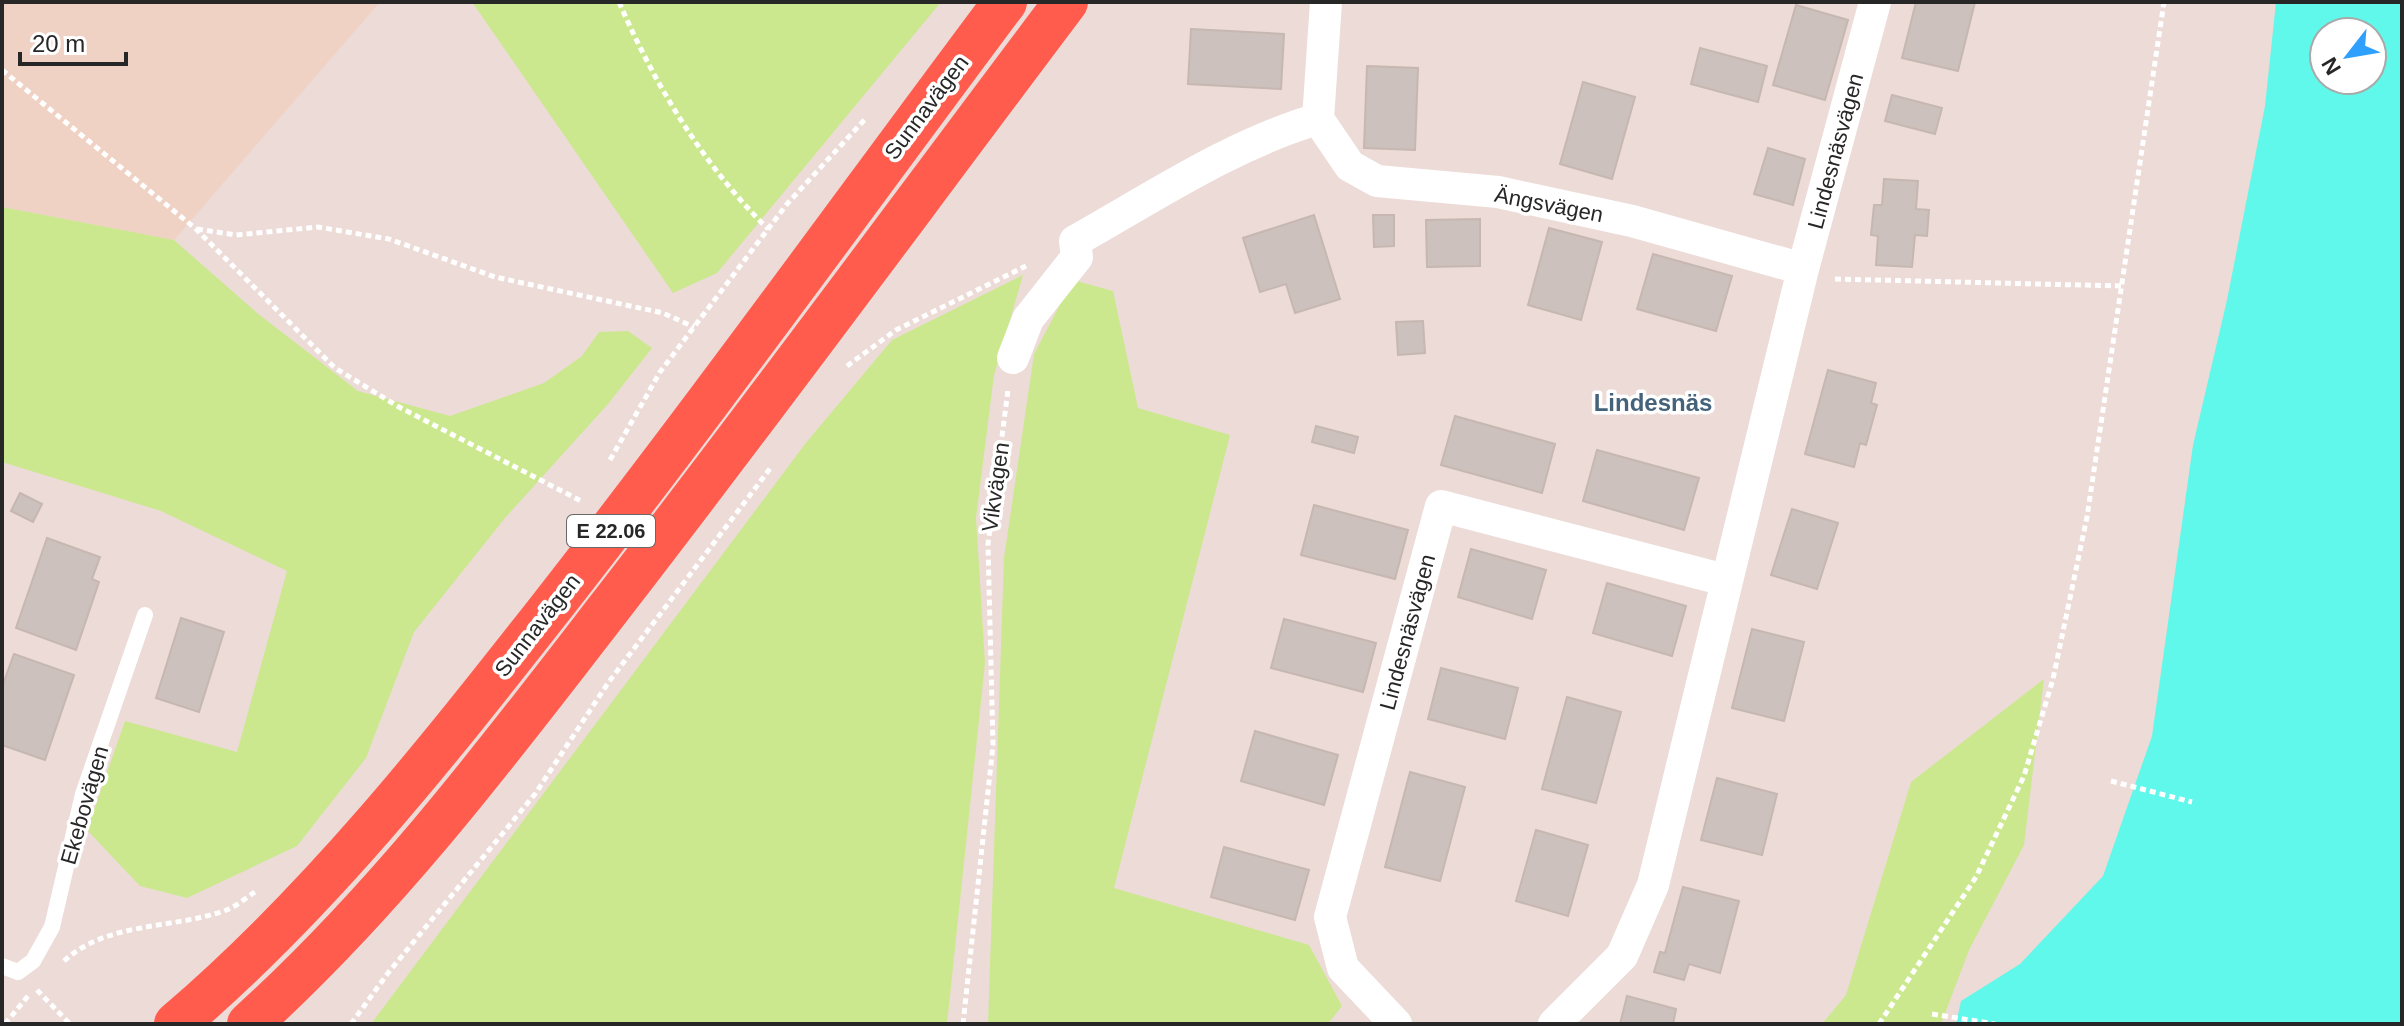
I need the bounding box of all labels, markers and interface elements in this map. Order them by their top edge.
scale bar [20,16,126,66]
north arrow [2308,16,2388,96]
text: 20 m [32,30,85,57]
street label: Sunnavägen [879,50,974,164]
text: N [2316,53,2346,79]
street label: Lindesnäsvägen [1803,70,1868,232]
street label: Ängsvägen [1492,182,1605,227]
district label: Lindesnäs [1594,389,1712,416]
street label: Vikvägen [977,441,1014,533]
road number: E 22.06 [567,515,655,547]
street label: Lindesnäsvägen [1375,551,1440,713]
street label: Sunnavägen [490,569,585,682]
street label: Ekebovägen [56,743,113,867]

